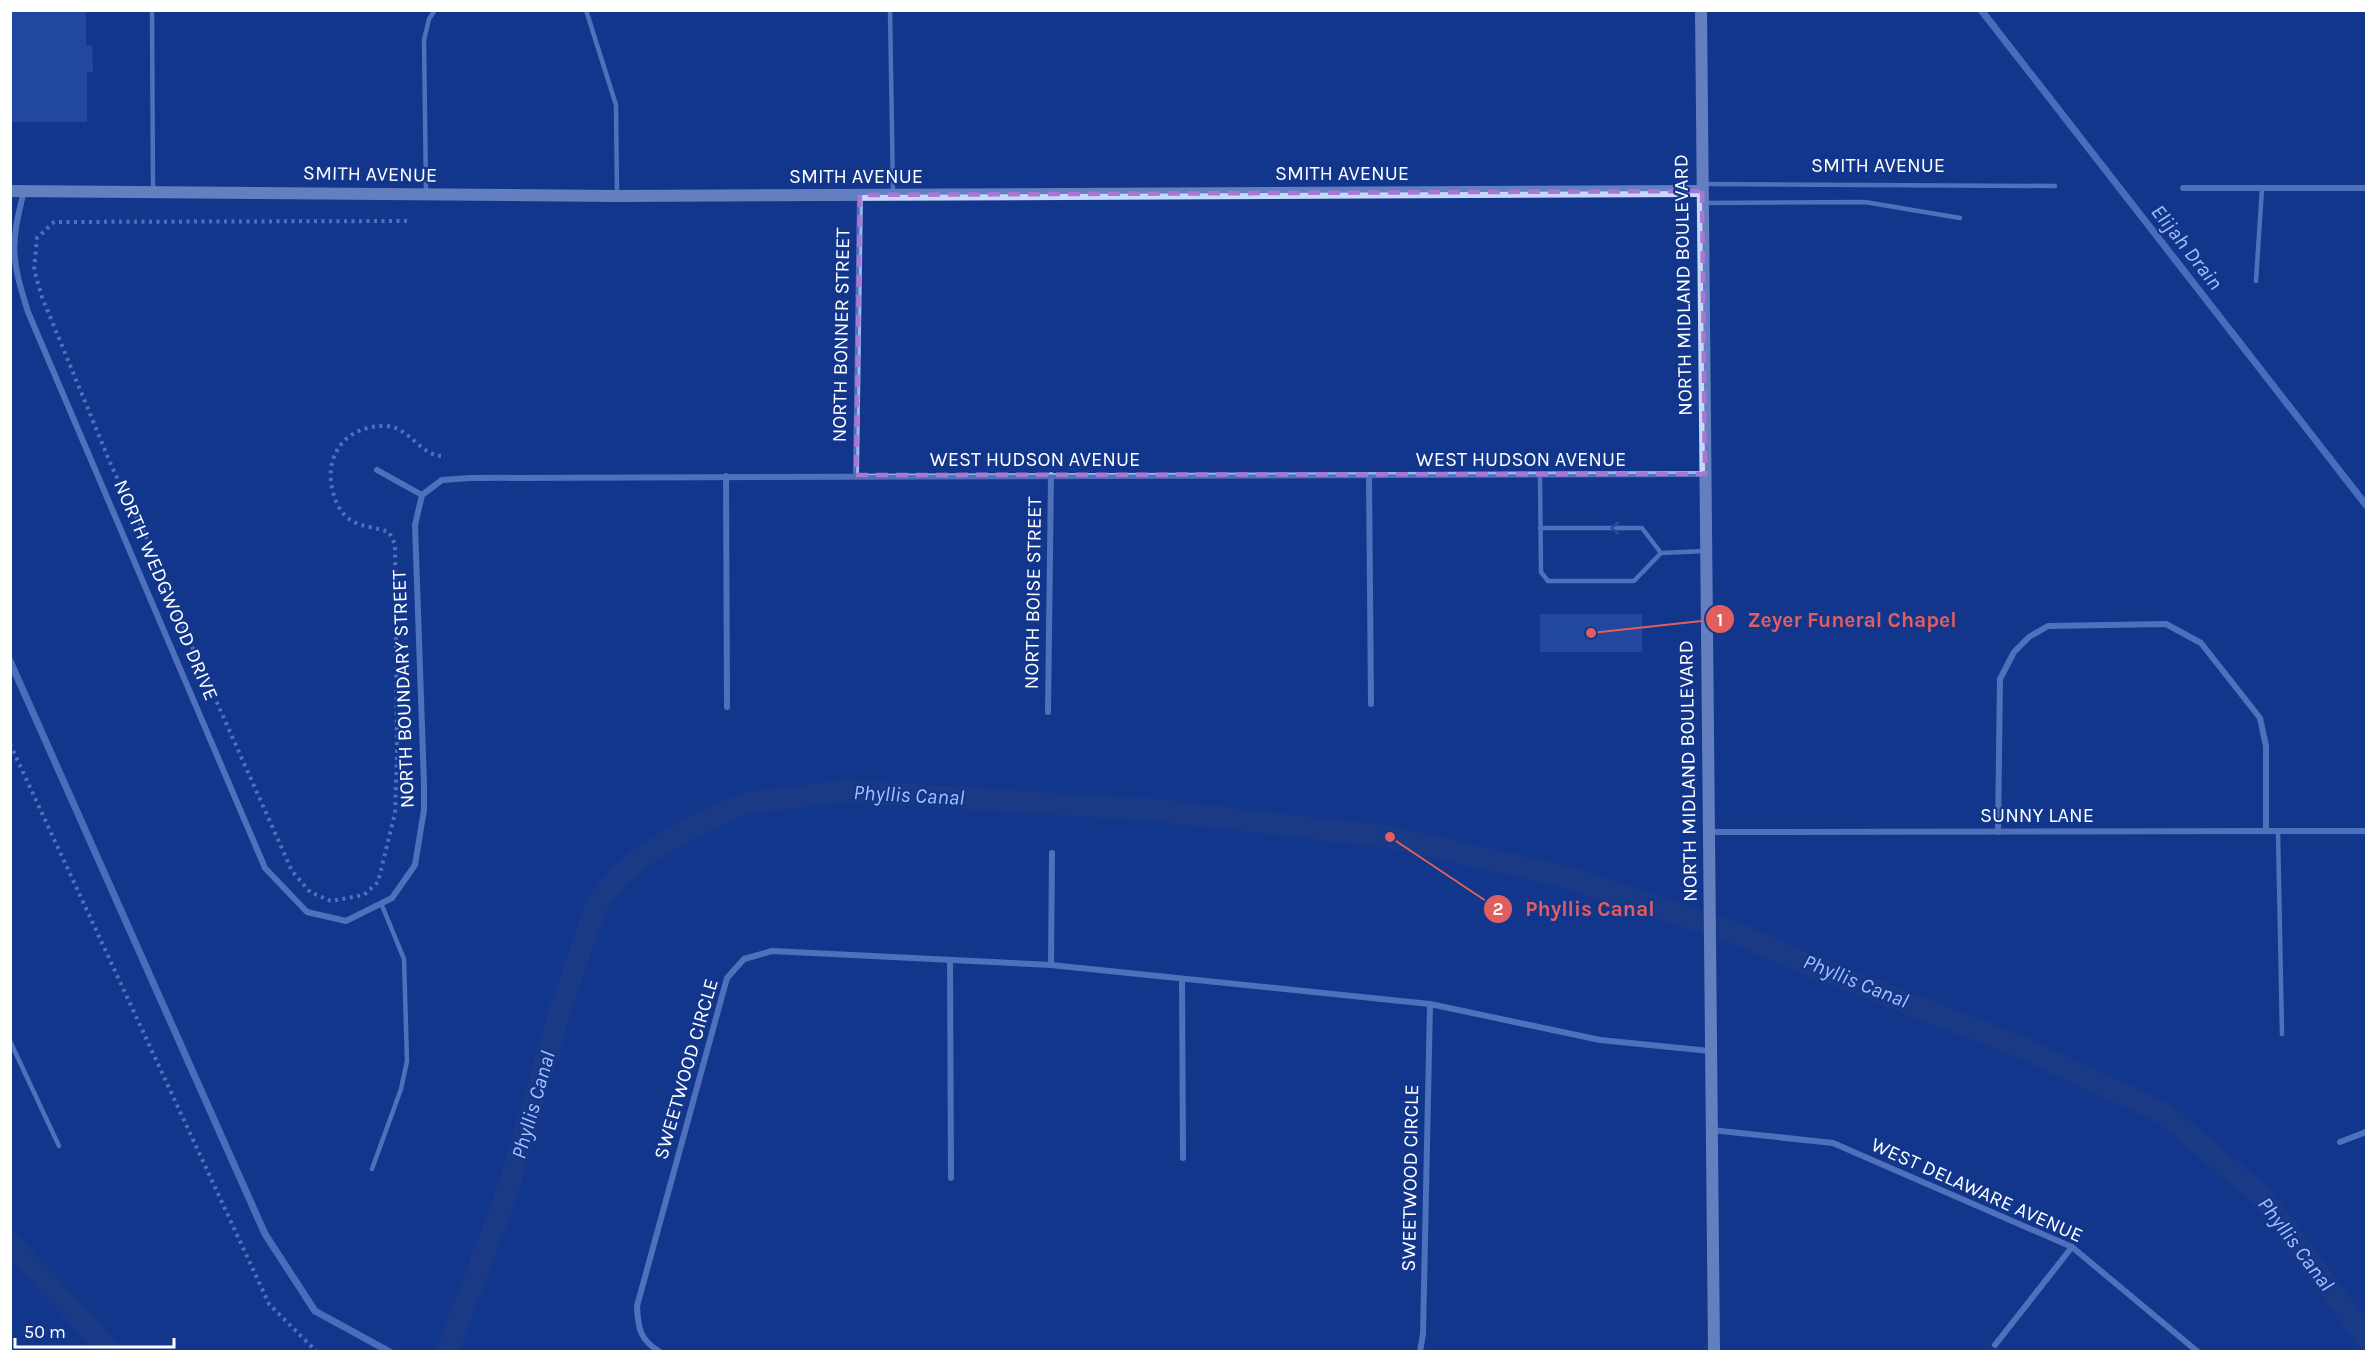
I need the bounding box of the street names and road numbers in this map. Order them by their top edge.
street label: NORTH MIDLAND BOULEVARD [1669,154,1697,416]
street label: SMITH AVENUE [1811,154,1945,177]
street label: SMITH AVENUE [303,161,437,187]
street label: SMITH AVENUE [1275,162,1409,185]
street label: SMITH AVENUE [789,165,923,188]
street label: NORTH BONNER STREET [828,227,854,443]
street label: WEST HUDSON AVENUE [930,448,1140,471]
street label: WEST HUDSON AVENUE [1416,448,1626,471]
street label: NORTH WEDGWOOD DRIVE [109,476,223,704]
street label: NORTH BOISE STREET [1020,496,1046,690]
street label: NORTH BOUNDARY STREET [387,569,419,809]
street label: NORTH MIDLAND BOULEVARD [1674,640,1702,902]
street label: SUNNY LANE [1980,804,2094,827]
street label: SWEETWOOD CIRCLE [649,976,723,1162]
street label: SWEETWOOD CIRCLE [1397,1084,1423,1272]
street label: WEST DELAWARE AVENUE [1868,1133,2086,1247]

